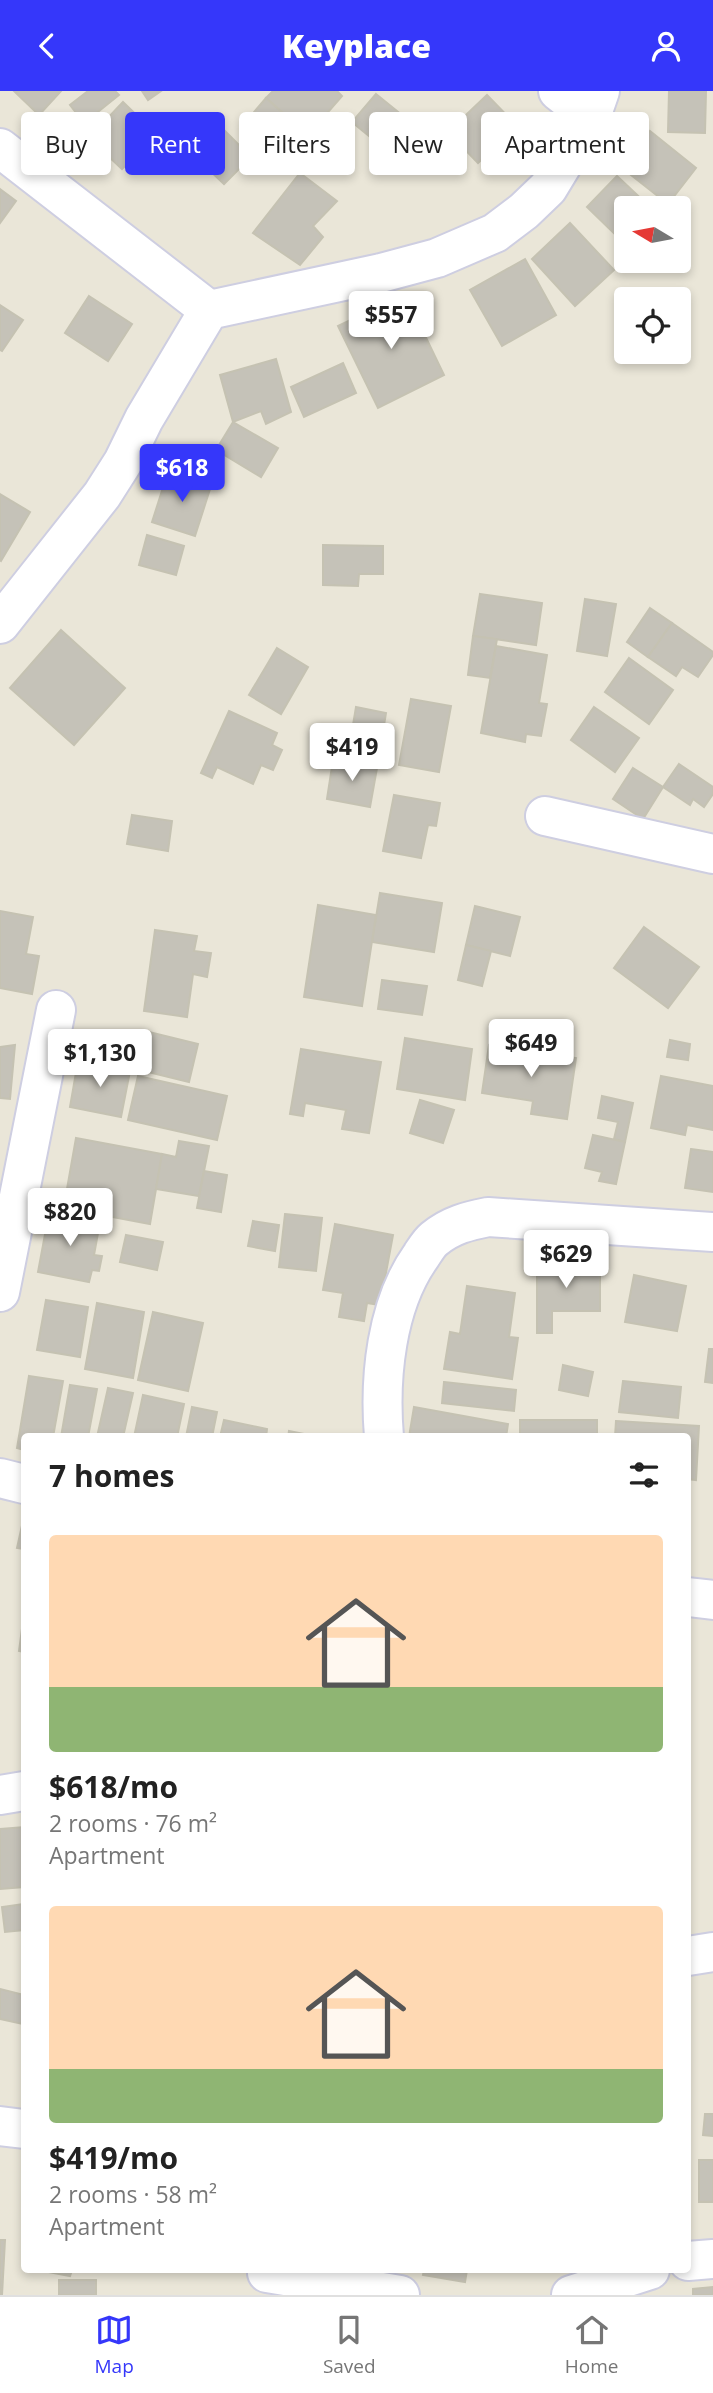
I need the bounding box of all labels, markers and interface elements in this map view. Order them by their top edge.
text: Keyplace [282,24,431,67]
icon: back [28,27,66,65]
icon: person [647,27,685,65]
chip: Buy [21,112,111,175]
chip: Rent [125,112,225,175]
chip: Filters [239,112,355,175]
chip: New [369,112,467,175]
chip: Apartment [481,112,649,175]
north arrow [614,196,691,273]
map controls [614,196,691,364]
button: locate [614,287,691,364]
pin: $557 [350,292,432,351]
text: $557 [365,298,417,330]
pin: $618 [141,445,223,504]
text: $618 [156,451,208,483]
pin: $419 [311,723,393,783]
text: $419 [326,730,378,762]
pin: $649 [490,1019,572,1079]
text: $649 [505,1026,557,1058]
pin: $1,130 [43,1030,157,1089]
text: $1,130 [64,1036,136,1068]
pin: $820 [29,1189,111,1248]
text: $820 [44,1195,96,1227]
pin: $629 [525,1231,607,1290]
text: $629 [540,1237,592,1269]
text: 7 homes [49,1455,174,1496]
icon: filters [625,1456,663,1494]
icon: home [293,1580,419,1706]
text: $618/mo [49,1766,178,1807]
text: 2 rooms · 76 m² [49,1807,217,1839]
text: Apartment [49,1839,165,1871]
icon: home [293,1951,419,2077]
text: $419/mo [49,2137,178,2178]
text: 2 rooms · 58 m² [49,2178,217,2210]
text: Apartment [49,2210,165,2242]
tab: Map [95,2311,134,2379]
tab: Saved [323,2311,376,2379]
tab: Home [565,2311,618,2379]

